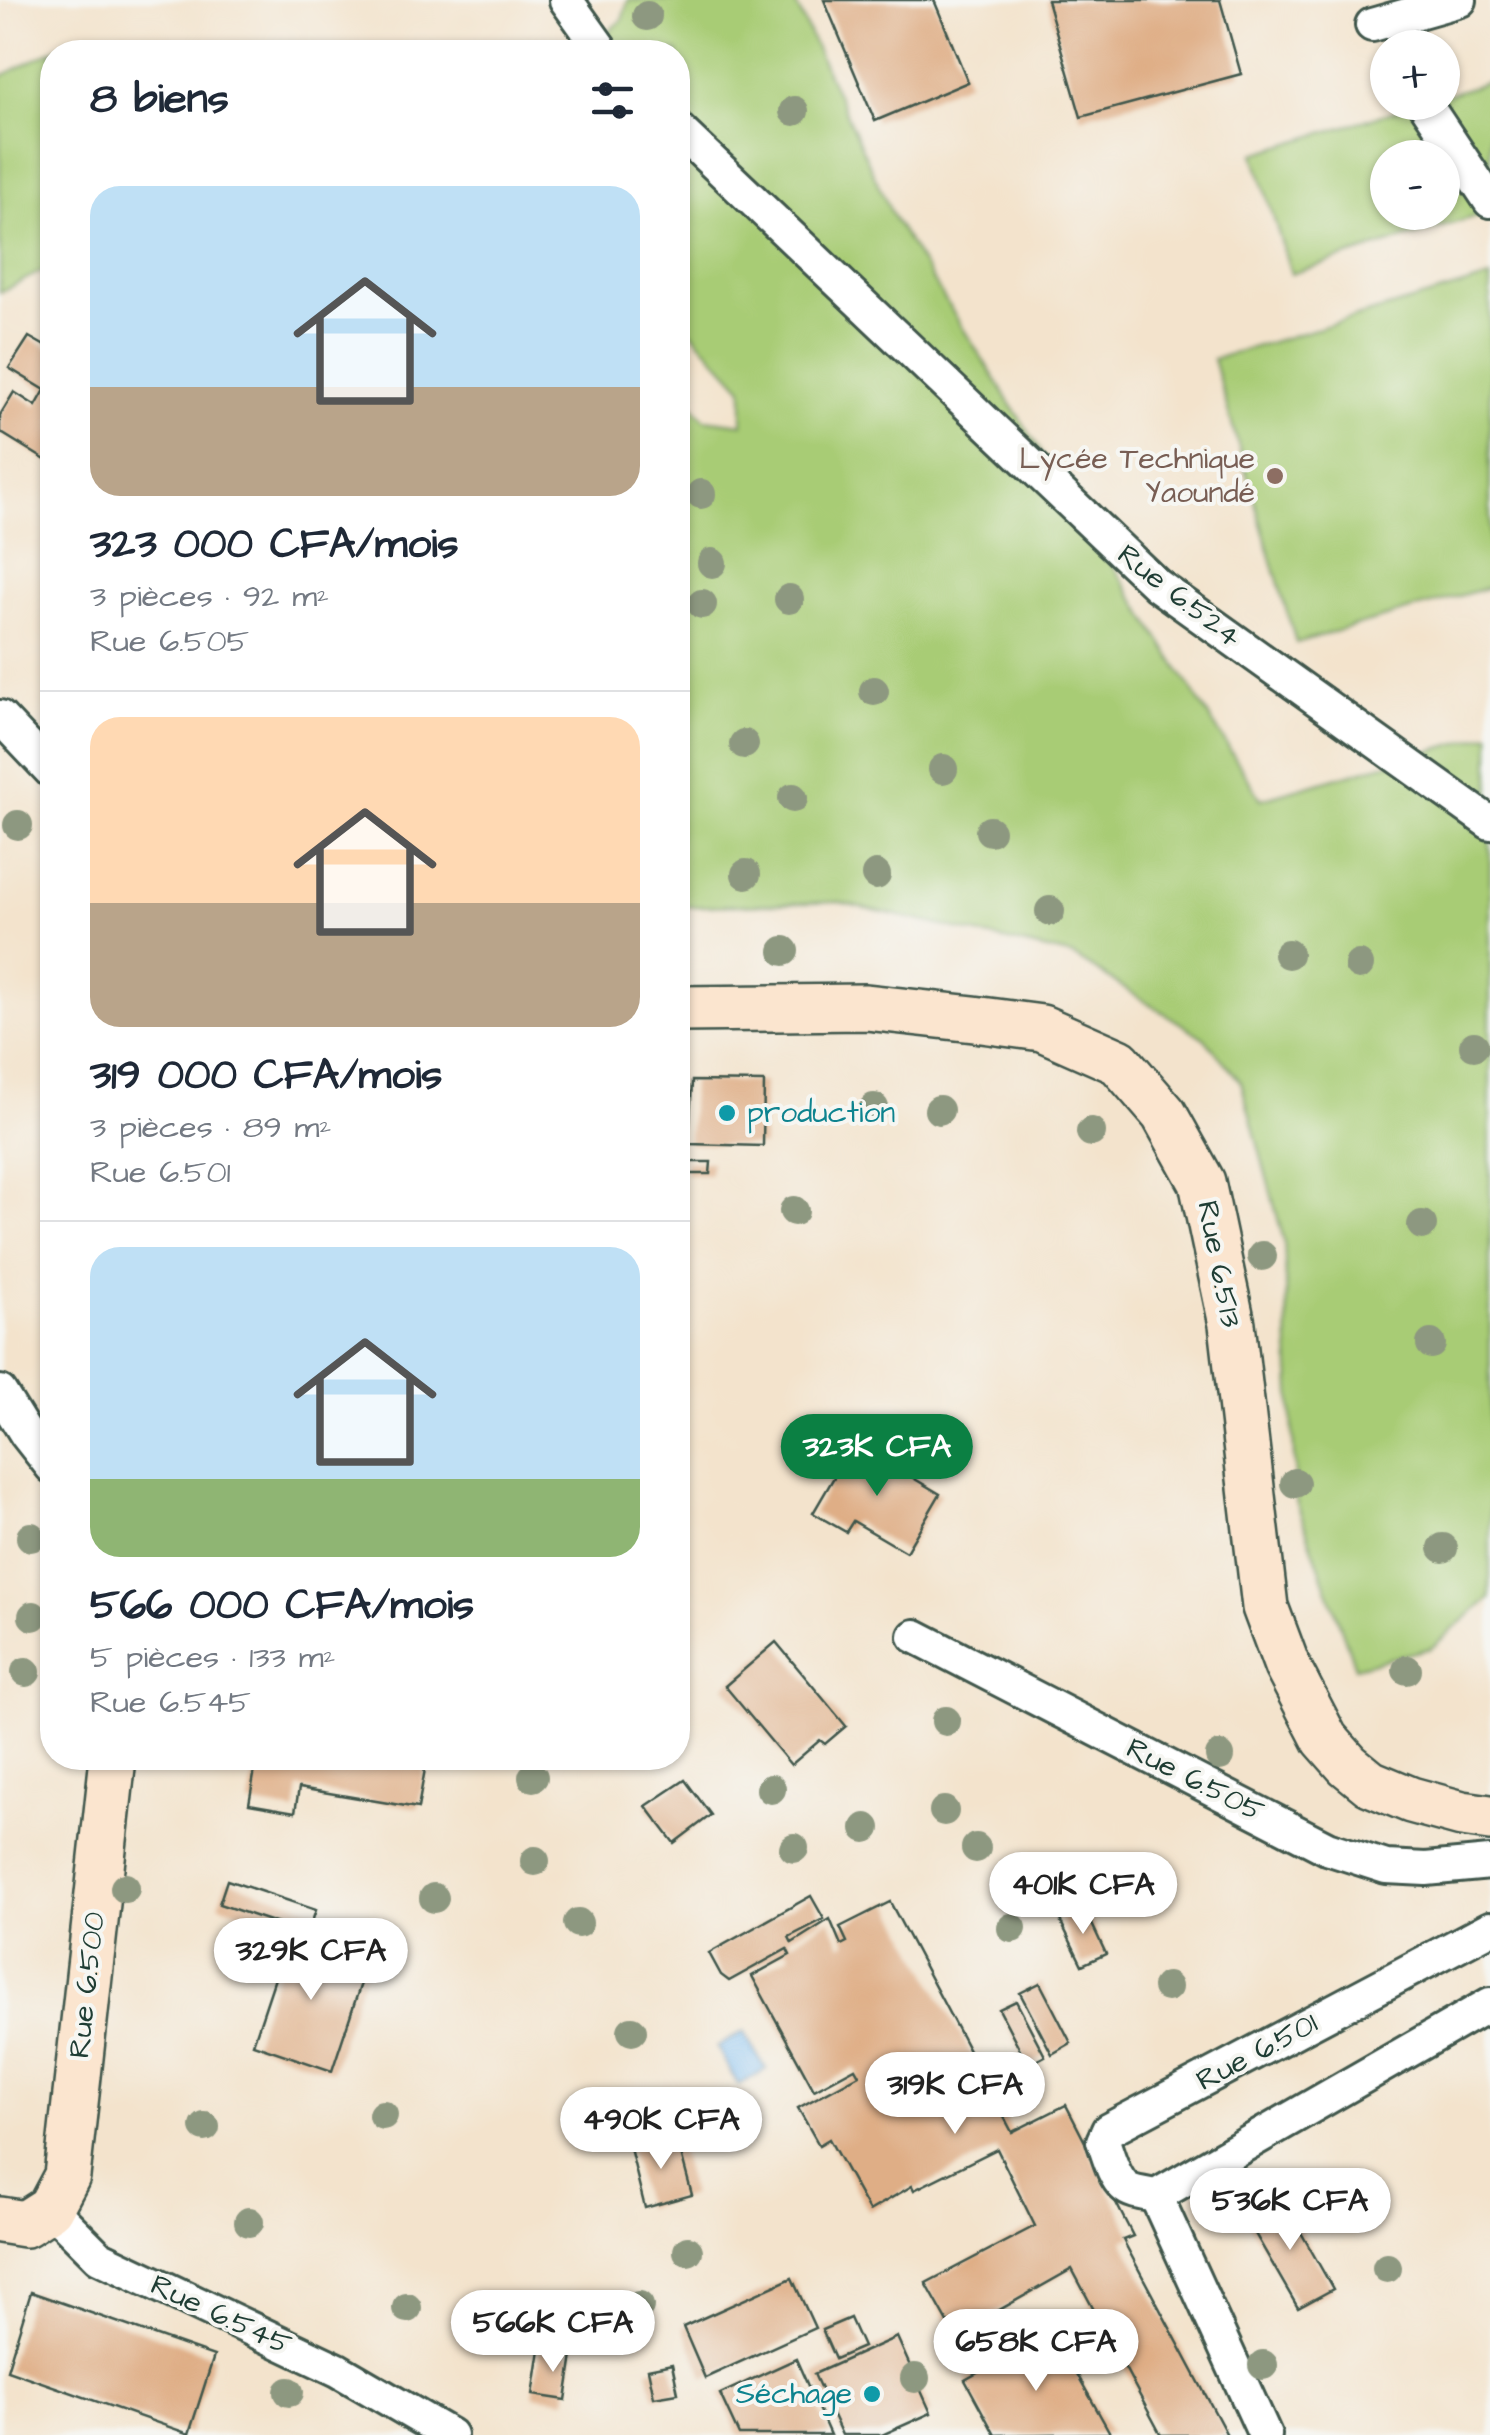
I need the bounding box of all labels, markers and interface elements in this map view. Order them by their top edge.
map controls [1370,30,1460,230]
button: + [1370,30,1460,120]
text: 8 biens [90,71,229,129]
icon: filters [585,73,640,128]
button: − [1370,140,1460,230]
icon: home [275,251,455,431]
place label: Lycée Technique Yaoundé [1019,438,1255,514]
marker: Lycée Technique Yaoundé [1264,465,1286,487]
text: 323 000 CFA/mois [90,516,458,574]
street label: Rue 6.524 [1108,534,1250,658]
text: 3 pièces · 92 m² [90,574,329,619]
text: Rue 6.505 [90,619,249,664]
icon: home [275,782,455,962]
text: 319 000 CFA/mois [90,1047,442,1105]
place label: production [747,1092,895,1134]
marker: production [716,1102,738,1124]
text: 3 pièces · 89 m² [90,1105,332,1150]
text: Rue 6.501 [90,1150,231,1195]
street label: Rue 6.513 [1186,1197,1252,1331]
icon: home [275,1312,455,1492]
pin: 323K CFA [774,1414,980,1499]
text: 323K CFA [803,1424,951,1469]
text: 566 000 CFA/mois [90,1577,474,1635]
text: 5 pièces · 133 m² [90,1635,336,1680]
text: Rue 6.545 [90,1680,251,1725]
street label: Rue 6.505 [1119,1727,1271,1833]
pin: 401K CFA [980,1852,1186,1937]
text: 401K CFA [1011,1862,1155,1907]
street label: Rue 6.500 [58,1910,116,2060]
pin: 329K CFA [208,1918,414,2003]
text: 329K CFA [236,1928,386,1973]
street label: Rue 6.501 [1189,2002,1325,2102]
pin: 319K CFA [852,2052,1058,2137]
text: 319K CFA [887,2062,1023,2107]
pin: 490K CFA [558,2087,764,2172]
text: 490K CFA [582,2097,740,2142]
pin: 536K CFA [1187,2168,1393,2253]
text: 536K CFA [1212,2178,1368,2223]
street label: Rue 6.545 [144,2264,298,2366]
pin: 566K CFA [450,2290,656,2375]
text: 566K CFA [473,2300,633,2345]
pin: 658K CFA [933,2309,1139,2394]
text: 658K CFA [956,2319,1116,2364]
place label: Séchage [736,2373,852,2416]
marker: Séchage [861,2383,883,2405]

